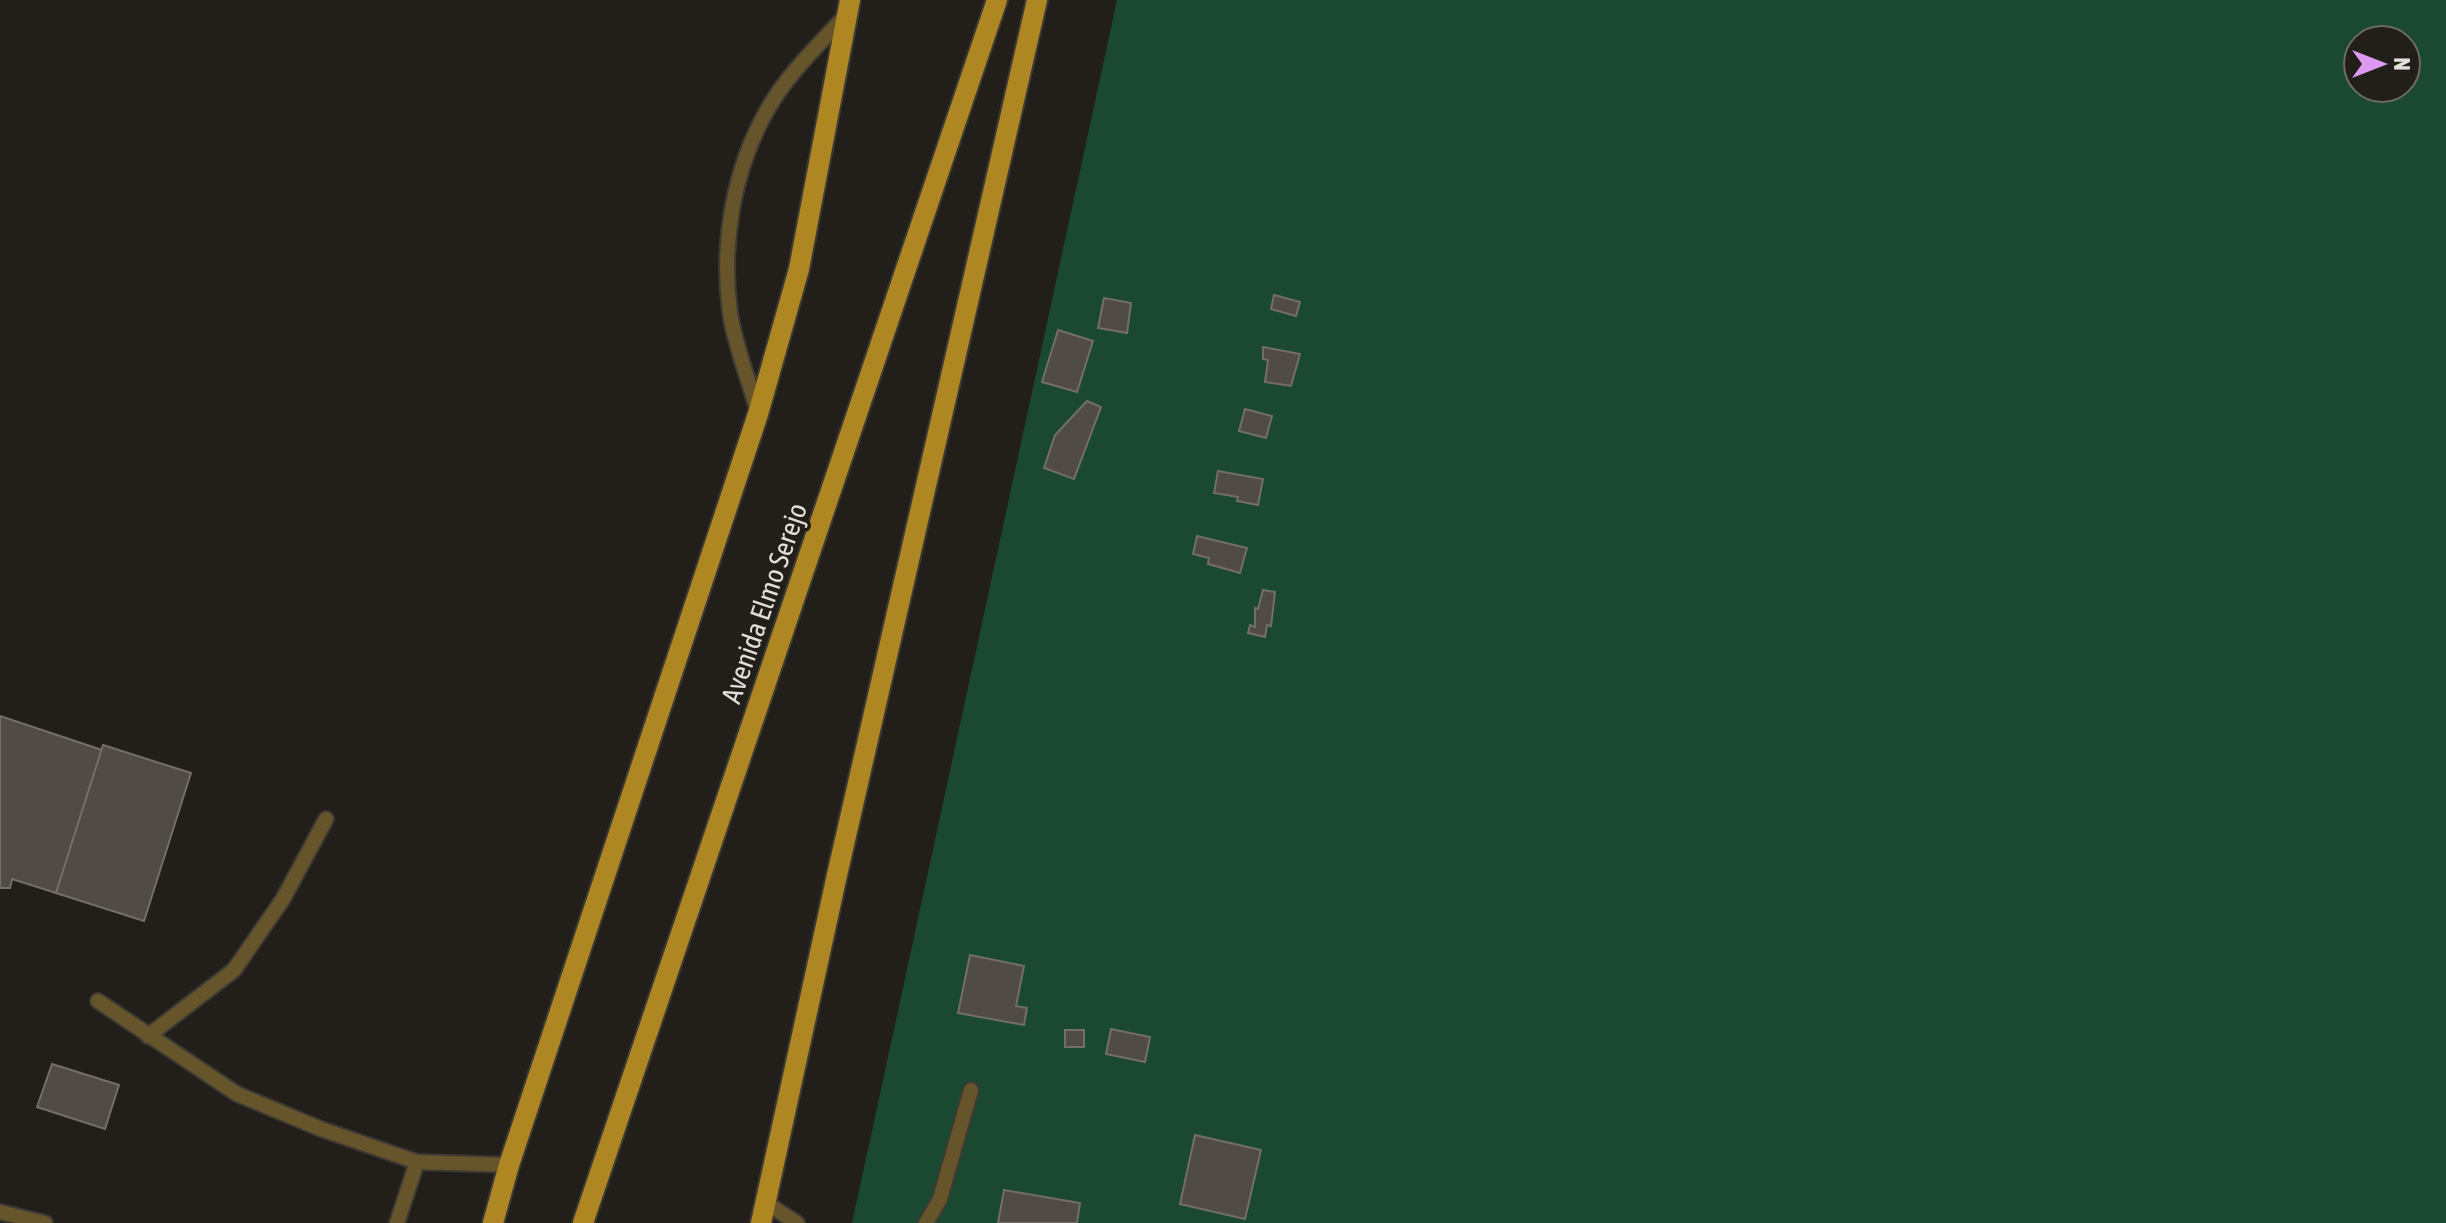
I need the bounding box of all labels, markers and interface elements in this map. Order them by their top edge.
north arrow [2342,24,2422,104]
text: N [2389,58,2415,70]
street label: Avenida Elmo Serejo [715,499,813,707]

